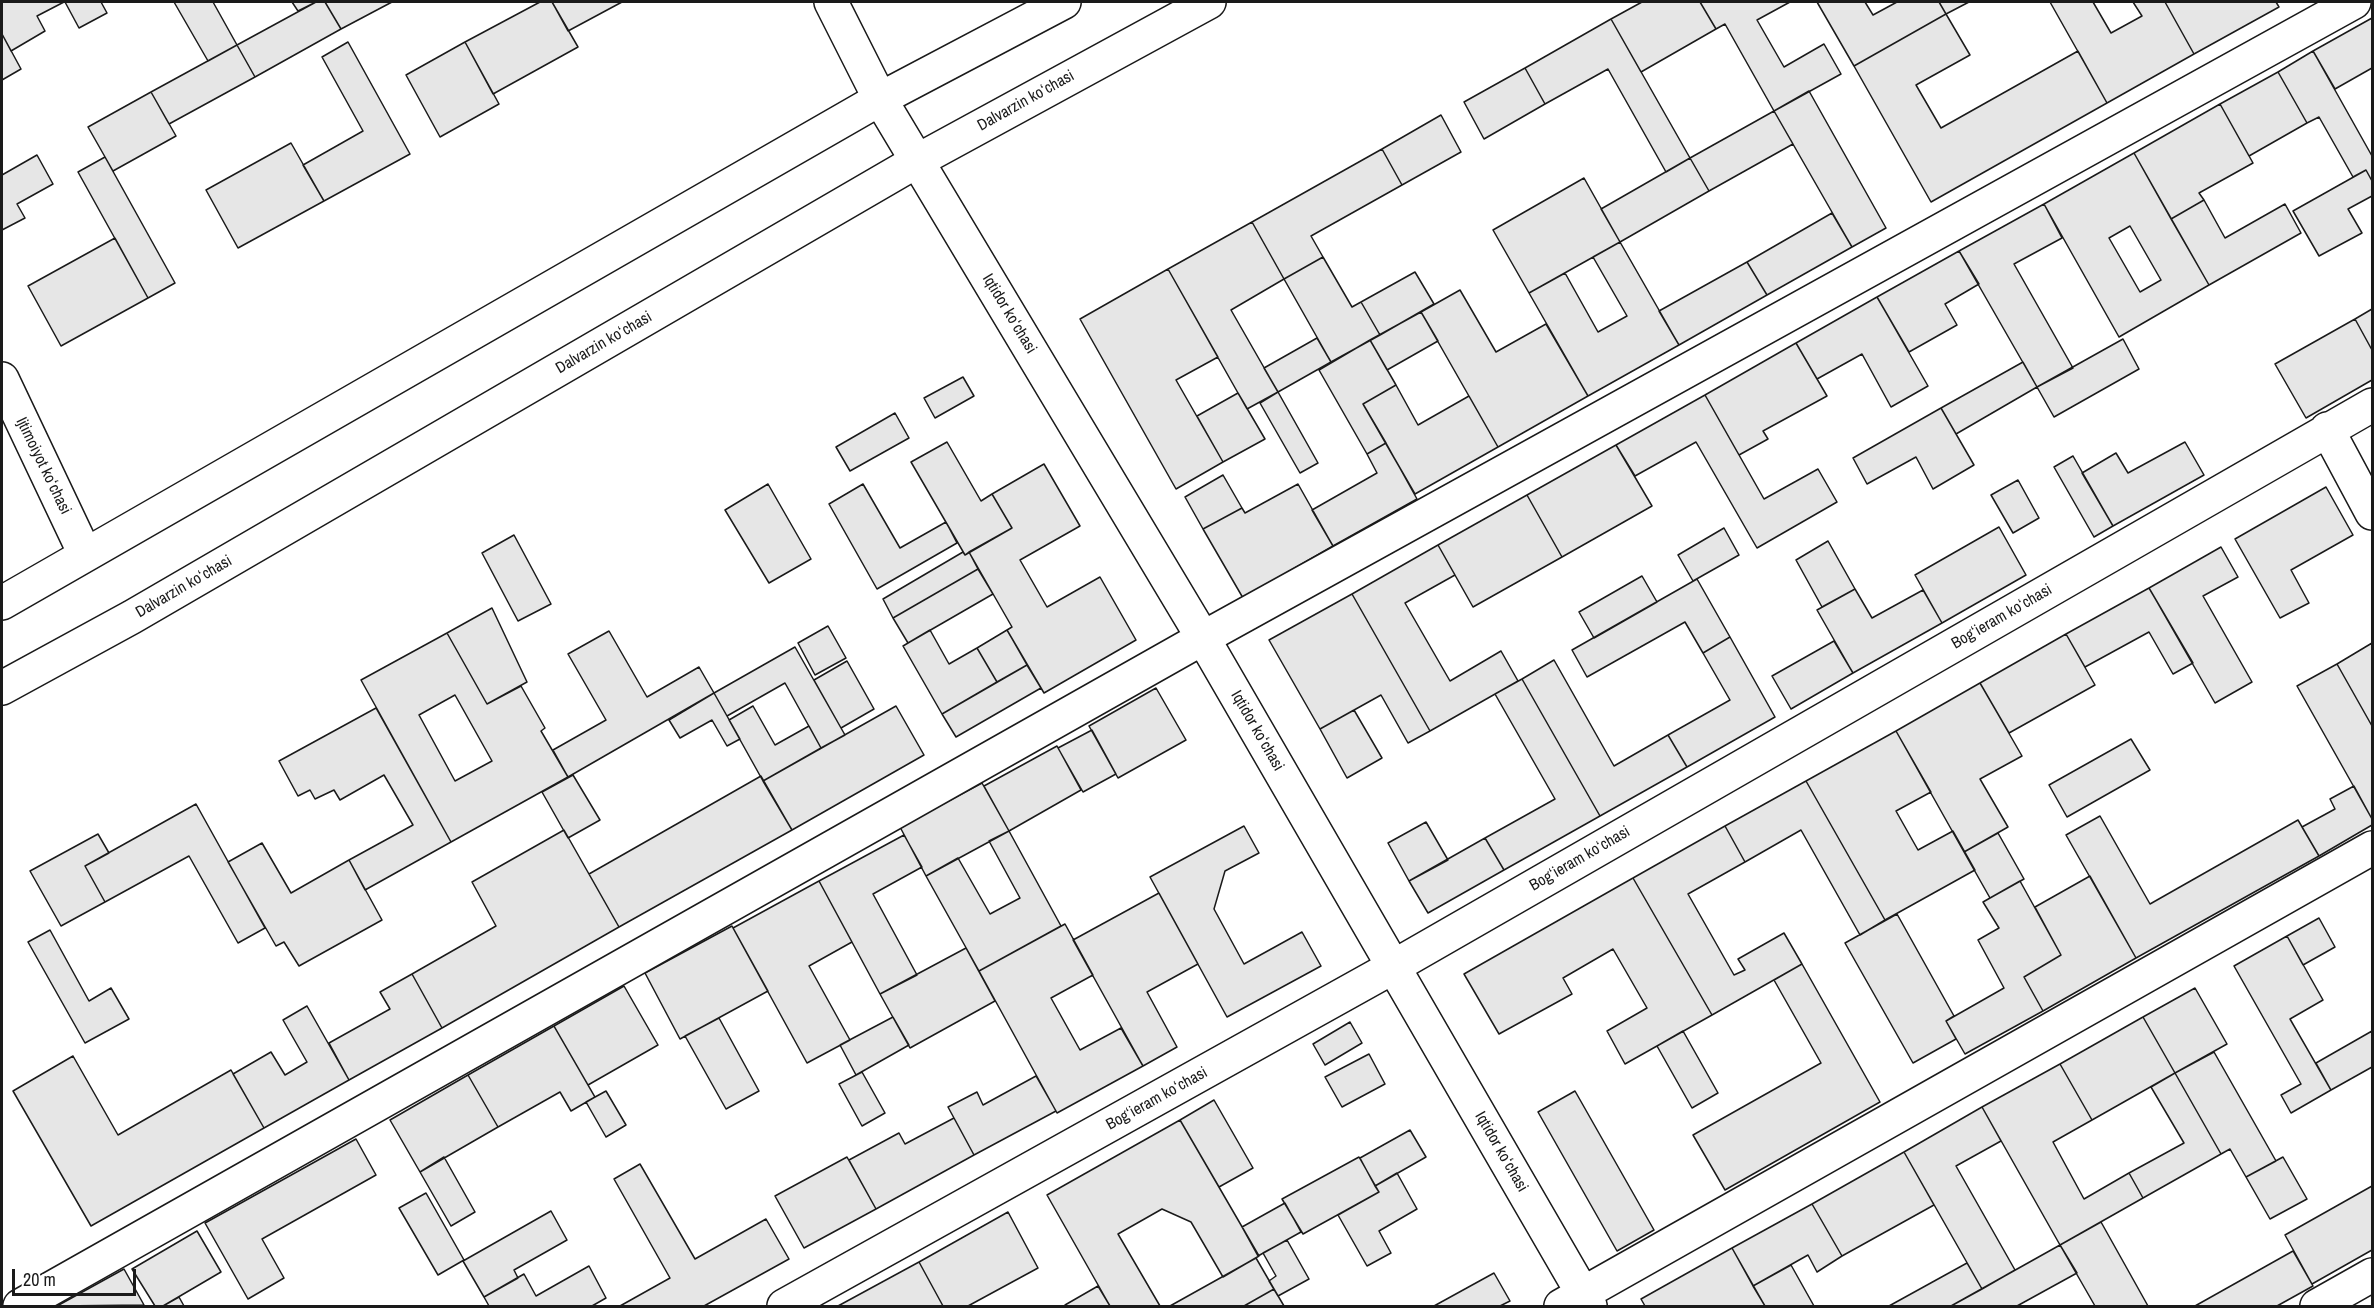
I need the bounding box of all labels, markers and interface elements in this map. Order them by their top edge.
street label: Dalvarzin koʻchasi [974,66,1078,136]
street label: Iqtidor koʻchasi [978,271,1040,357]
street label: Dalvarzin koʻchasi [553,308,655,378]
street label: Ijtimoiyot koʻchasi [11,414,75,518]
street label: Dalvarzin koʻchasi [133,552,235,622]
street label: Bogʻieram koʻchasi [1948,580,2056,654]
street label: Iqtidor koʻchasi [1226,687,1288,775]
street label: Bogʻieram koʻchasi [1526,822,1634,896]
street label: Bogʻieram koʻchasi [1103,1063,1211,1135]
street label: Iqtidor koʻchasi [1470,1108,1532,1196]
scale bar [15,1257,140,1295]
text: 20 m [23,1267,56,1292]

